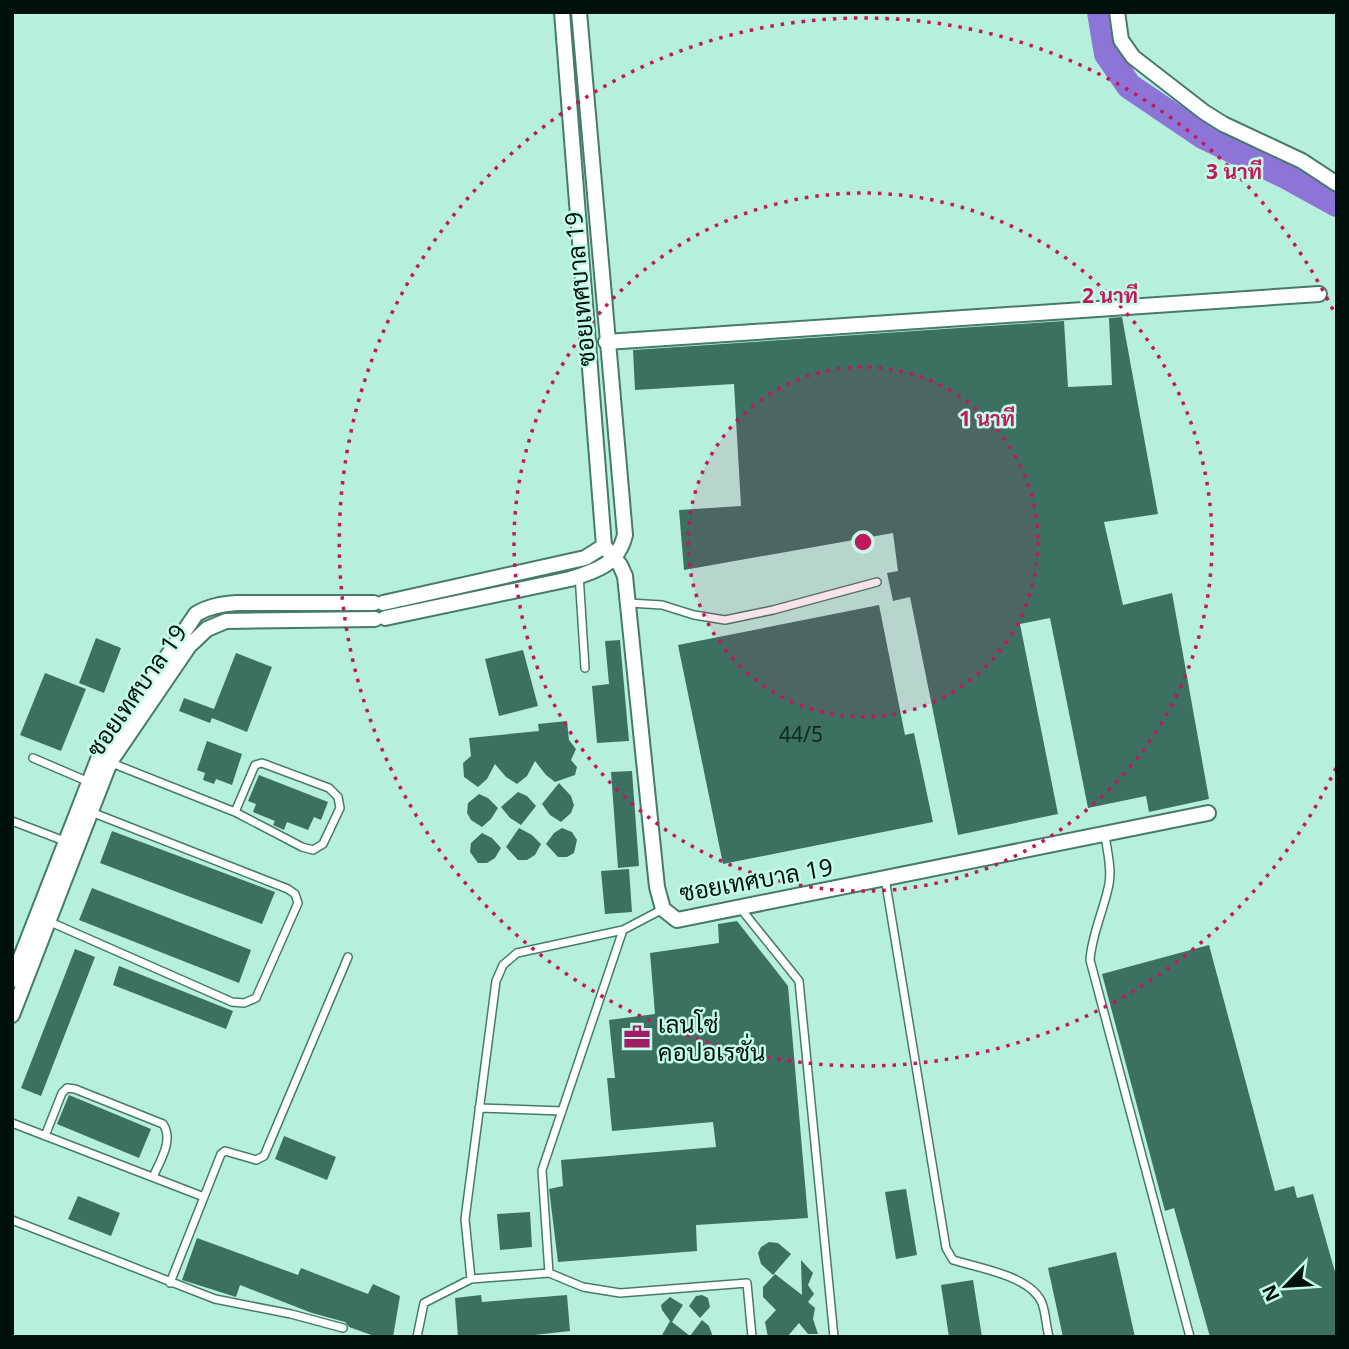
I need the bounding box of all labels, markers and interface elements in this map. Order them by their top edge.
text: 3 นาที [1206,157,1262,185]
street label: ซอยเทศบาล 19 [556,210,602,368]
text: 2 นาที [1082,281,1138,309]
text: 1 นาที [959,404,1015,432]
centre of rings [851,530,875,554]
street label: ซอยเทศบาล 19 [78,617,194,763]
house number: 44/5 [779,720,823,748]
street label: ซอยเทศบาล 19 [677,849,835,909]
place label: เลนโซ่ คอปอเรชั่น [658,1007,765,1068]
office icon: เลนโซ่ คอปอเรชั่น [622,1022,652,1052]
north arrow [1251,1251,1321,1321]
text: N [1256,1281,1286,1306]

